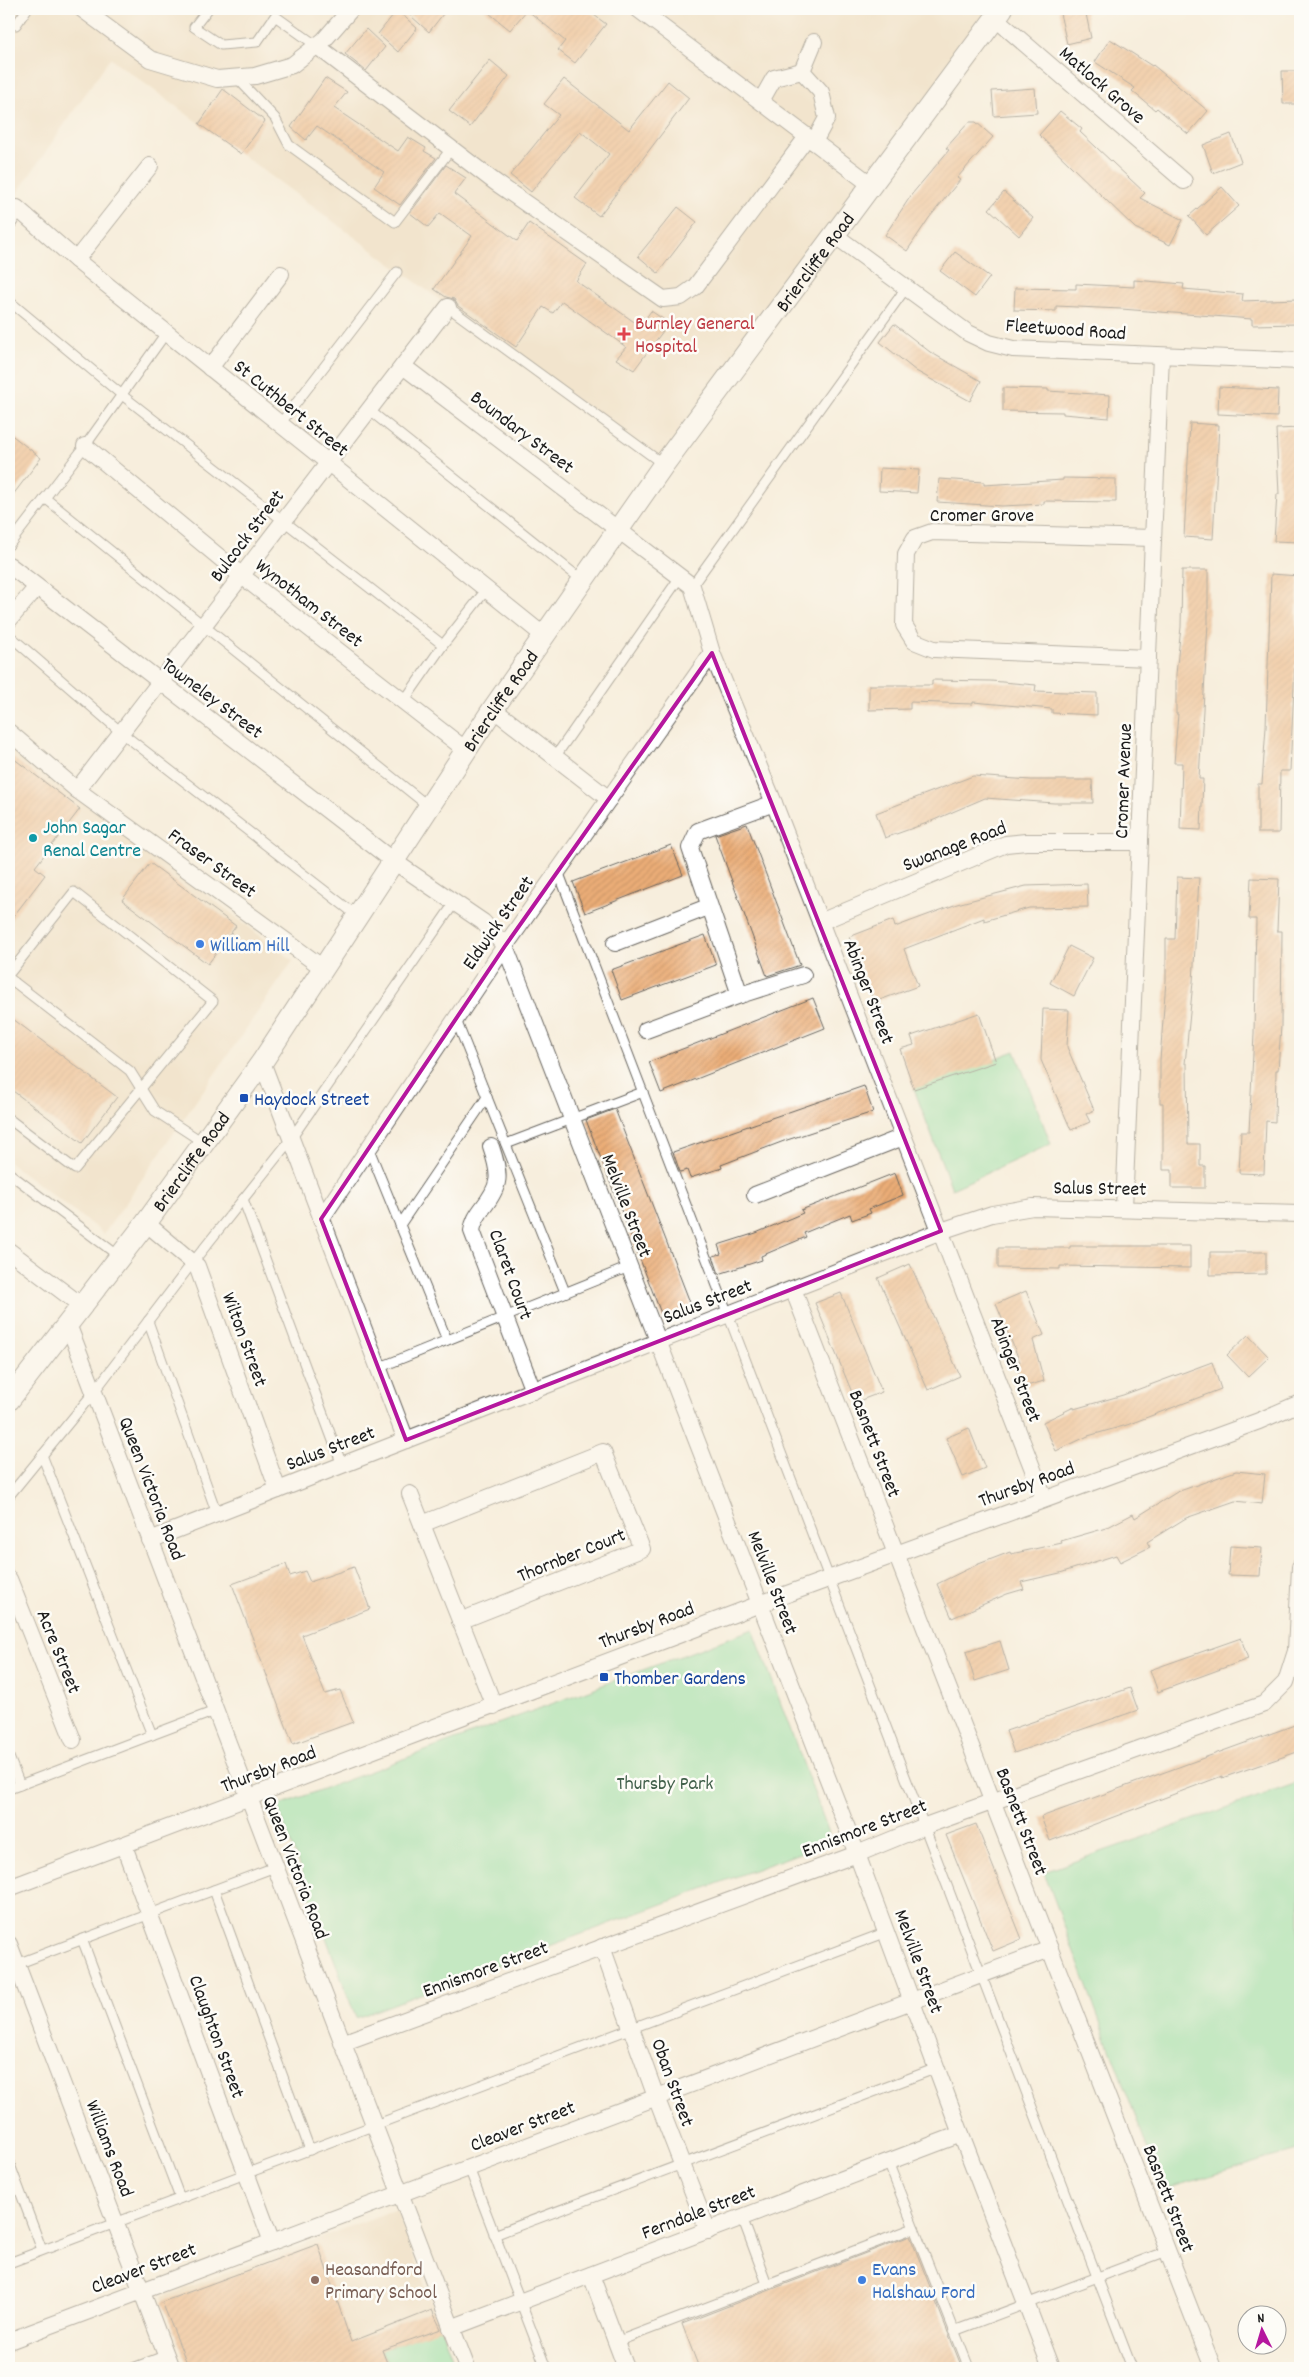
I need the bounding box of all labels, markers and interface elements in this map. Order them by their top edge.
street label: Matlock Grove [1052,41,1151,132]
street label: Briercliffe Road [770,208,863,319]
place label: Burnley General Hospital [635,311,755,362]
street label: Fleetwood Road [1005,313,1127,349]
marker: Burnley General Hospital [617,327,631,341]
street label: St Cuthbert Street [226,354,354,465]
street label: Boundary Street [463,385,579,482]
street label: Bulcock Street [204,485,292,589]
street label: Cromer Grove [930,503,1034,531]
street label: Wynotham Street [248,553,368,656]
street label: Briercliffe Road [458,646,547,758]
street label: Towneley Street [155,652,268,747]
street label: Cromer Avenue [1109,723,1141,839]
place label: John Sagar Renal Centre [43,815,141,866]
street label: Swanage Road [899,815,1011,880]
street label: Fraser Street [161,823,261,906]
marker: John Sagar Renal Centre [27,832,39,844]
street label: Eldwick Street [457,871,542,976]
place label: William Hill [210,933,290,961]
street label: Abinger Street [834,935,900,1049]
marker: William Hill [194,938,206,950]
place label: Haydock Street [254,1087,369,1115]
marker: Haydock Street [238,1092,250,1104]
street label: Briercliffe Road [147,1107,239,1219]
street label: Melville Street [593,1150,658,1262]
street label: Salus Street [1053,1175,1147,1205]
street label: Claret Court [480,1226,538,1324]
street label: Salus Street [660,1273,757,1333]
street label: Wilton Street [213,1289,273,1391]
street label: Abinger Street [981,1313,1047,1427]
street label: Basnett Street [840,1386,907,1502]
street label: Queen Victoria Road [110,1413,190,1565]
street label: Salus Street [283,1420,380,1480]
street label: Thursby Road [975,1455,1079,1516]
street label: Thornber Court [514,1522,630,1591]
street label: Melville Street [739,1527,804,1639]
street label: Thursby Road [595,1596,699,1658]
street label: Acre Street [28,1606,87,1698]
place label: Thomber Gardens [614,1666,746,1694]
marker: Thomber Gardens [598,1671,610,1683]
street label: Thursby Road [217,1740,321,1802]
street label: Basnett Street [987,1764,1054,1880]
park label: Thursby Park [616,1771,714,1799]
street label: Queen Victoria Road [254,1792,334,1944]
street label: Ennismore Street [799,1793,932,1866]
street label: Melville Street [885,1906,949,2018]
street label: Ennismore Street [419,1935,553,2006]
street label: Claughton Street [180,1972,250,2103]
street label: Oban Street [642,2035,700,2131]
street label: Cleaver Street [466,2095,580,2161]
street label: Williams Road [77,2097,140,2202]
street label: Basnett Street [1134,2141,1201,2257]
street label: Ferndale Street [638,2179,760,2248]
street label: Cleaver Street [87,2237,201,2303]
place label: Heasandford Primary School [325,2257,437,2308]
place label: Evans Halshaw Ford [872,2257,975,2308]
marker: Heasandford Primary School [309,2274,321,2286]
marker: Evans Halshaw Ford [856,2274,868,2286]
north arrow [1236,2304,1286,2354]
text: N [1257,2309,1265,2329]

